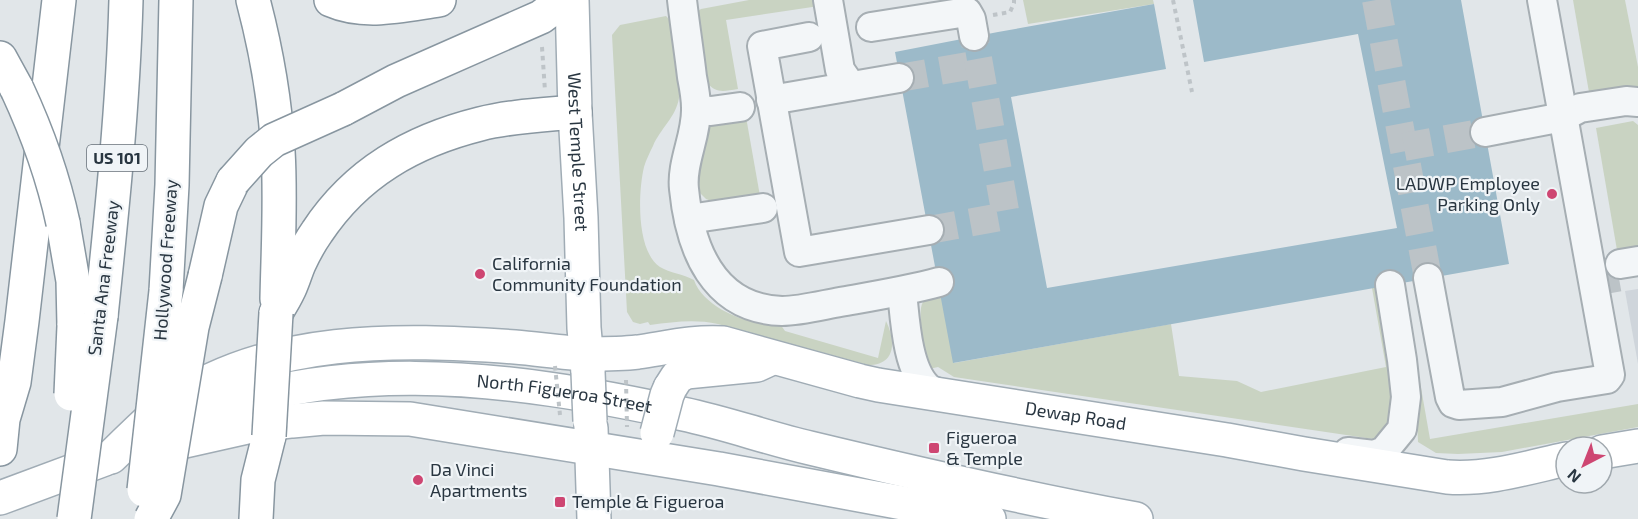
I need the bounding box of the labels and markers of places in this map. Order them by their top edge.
place label: LADWP Employee Parking Only [1396,172,1540,215]
marker: LADWP Employee Parking Only [1545,187,1559,201]
place label: California Community Foundation [492,252,682,295]
marker: California Community Foundation [473,267,487,281]
place label: Figueroa & Temple [946,426,1023,469]
marker: Figueroa & Temple [927,441,941,455]
place label: Da Vinci Apartments [430,458,528,501]
marker: Da Vinci Apartments [411,473,425,487]
place label: Temple & Figueroa [572,490,724,512]
marker: Temple & Figueroa [553,495,567,509]

